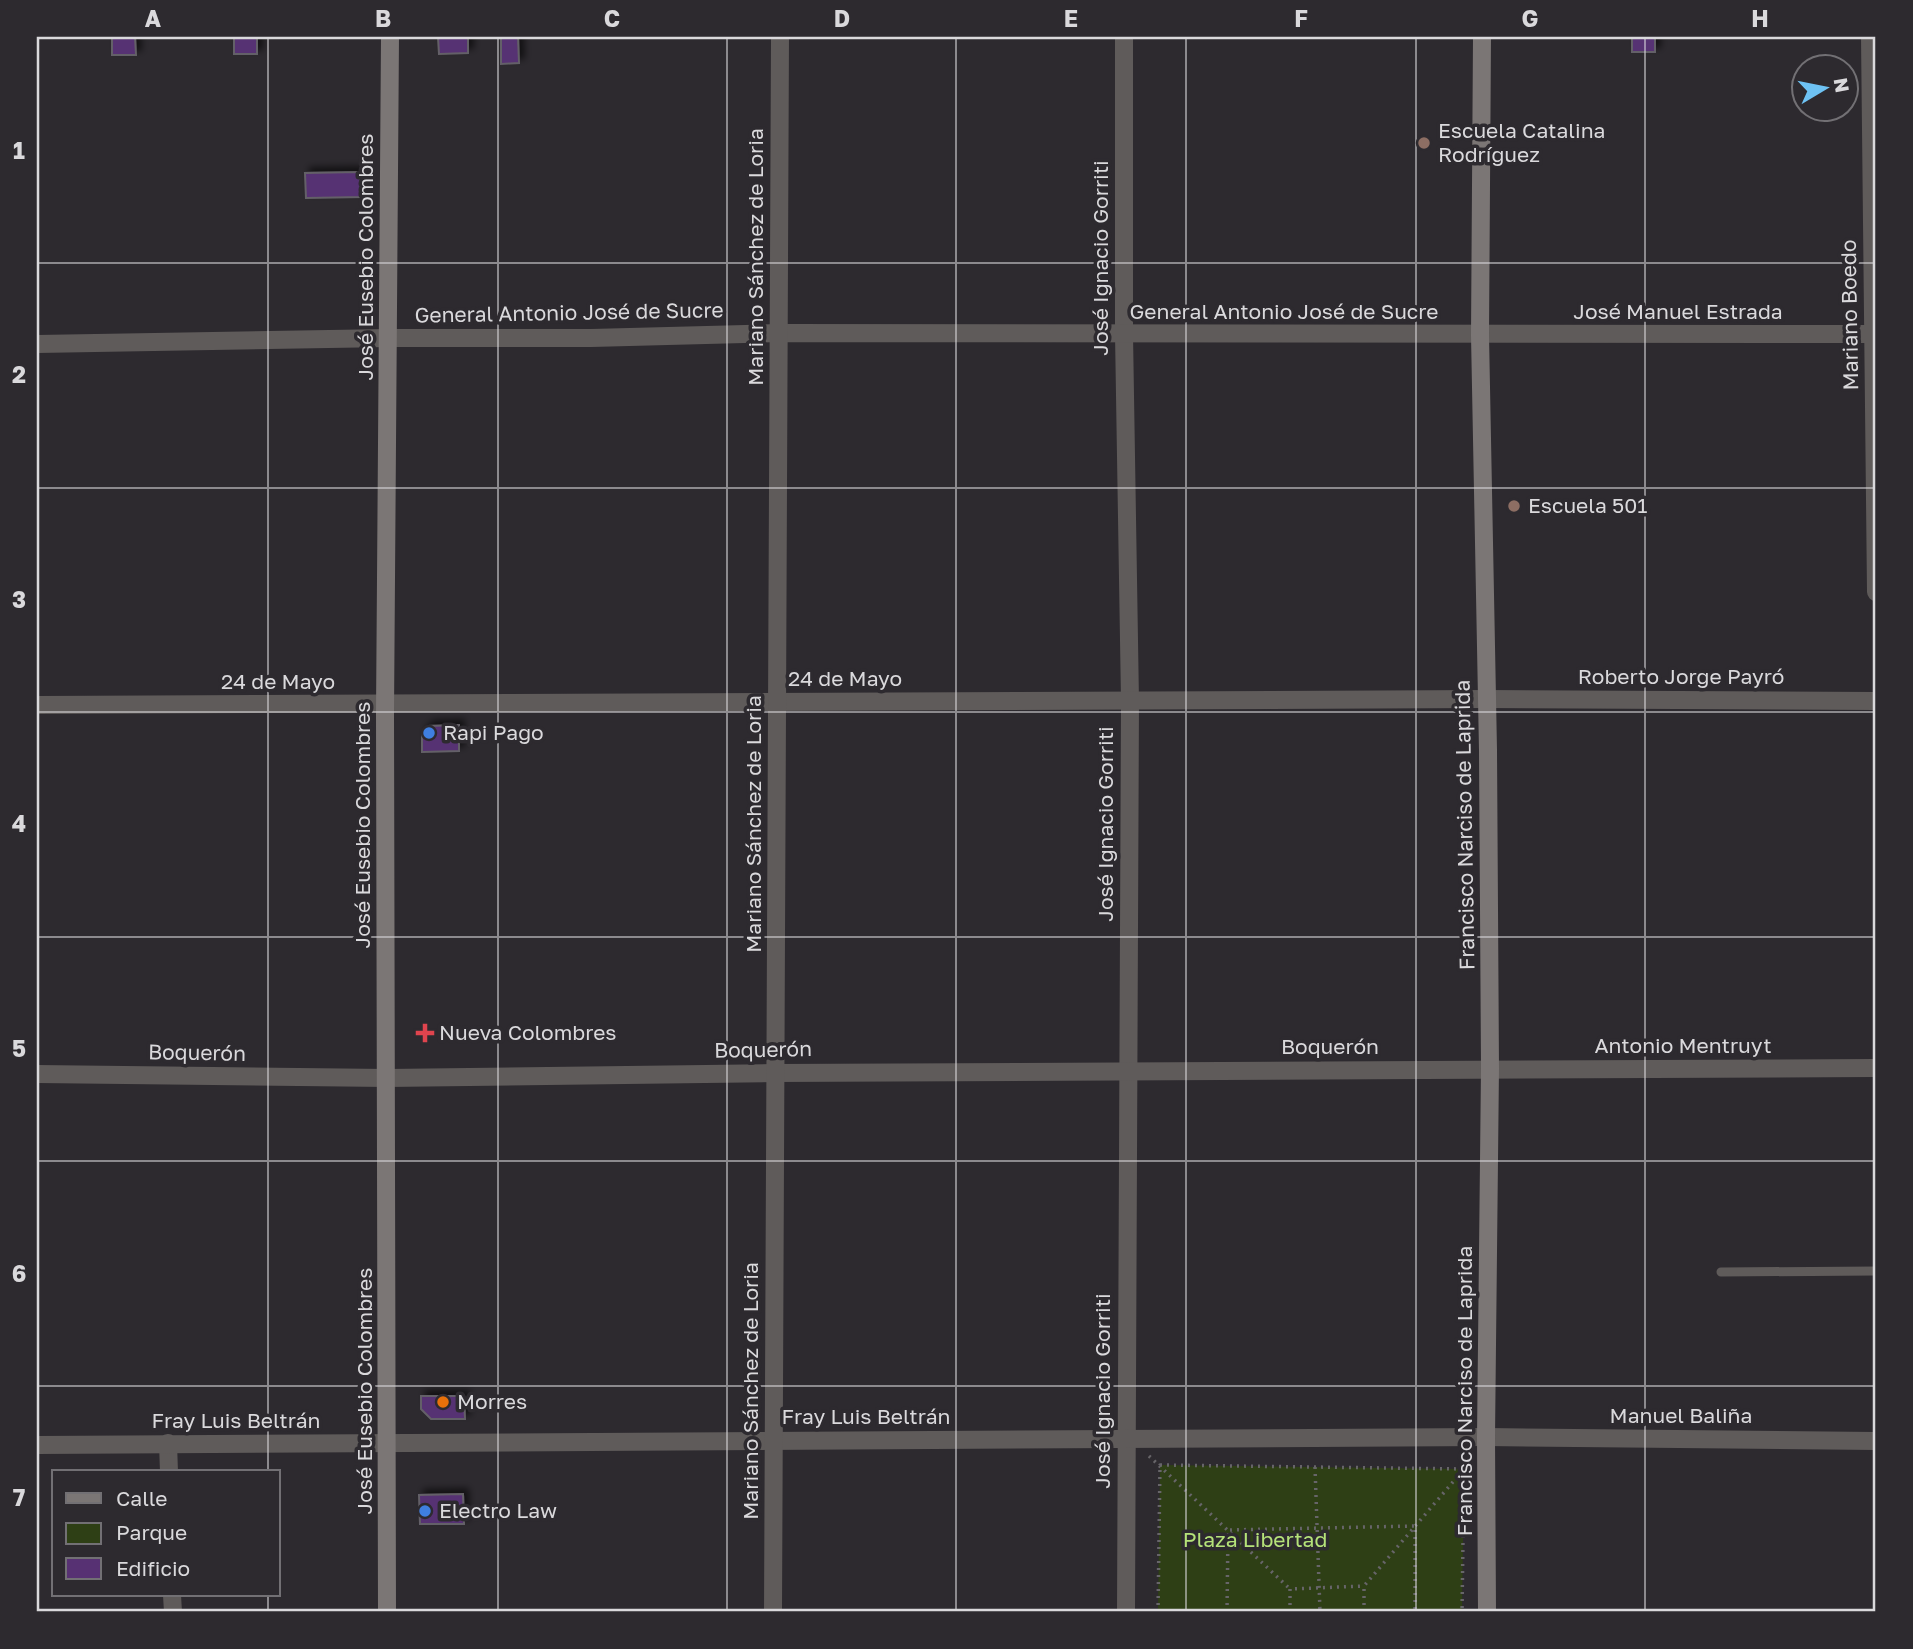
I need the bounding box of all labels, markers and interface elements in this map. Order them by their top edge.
text: A [145,4,162,32]
text: B [375,4,391,32]
text: C [604,4,620,32]
text: D [834,4,850,32]
text: E [1064,4,1078,32]
text: F [1294,4,1308,32]
text: G [1522,4,1538,32]
text: H [1751,4,1769,32]
north arrow [1790,52,1860,122]
text: N [1830,76,1855,94]
place label: Escuela Catalina Rodríguez [1438,117,1605,167]
street label: Mariano Sánchez de Loria [742,128,768,386]
street label: José Eusebio Colombres [352,134,378,380]
marker: Escuela Catalina Rodríguez [1416,135,1432,151]
text: 1 [13,136,25,164]
street label: José Ignacio Gorriti [1087,160,1113,356]
street label: Mariano Boedo [1835,239,1863,391]
street label: General Antonio José de Sucre [414,296,724,328]
street label: General Antonio José de Sucre [1130,298,1438,324]
street label: José Manuel Estrada [1573,298,1783,324]
text: 2 [12,360,26,388]
place label: Escuela 501 [1528,492,1648,518]
marker: Escuela 501 [1506,498,1522,514]
text: 3 [12,585,26,613]
street label: Roberto Jorge Payró [1578,663,1784,689]
street label: 24 de Mayo [788,665,902,691]
street label: 24 de Mayo [221,668,335,694]
street label: Francisco Narciso de Laprida [1448,680,1480,970]
street label: Mariano Sánchez de Loria [740,695,766,953]
street label: José Eusebio Colombres [349,702,375,948]
place label: Rapi Pago [443,719,544,745]
marker: Rapi Pago [421,725,437,741]
street label: José Ignacio Gorriti [1092,726,1118,922]
text: 4 [12,809,26,837]
place label: Nueva Colombres [439,1019,616,1045]
marker: Nueva Colombres [417,1025,433,1041]
street label: Antonio Mentruyt [1594,1032,1772,1058]
street label: Boquerón [1281,1033,1379,1059]
text: 5 [12,1034,26,1062]
street label: Boquerón [714,1035,812,1063]
street label: Boquerón [148,1038,246,1066]
street label: Francisco Narciso de Laprida [1451,1246,1477,1536]
text: 6 [12,1259,26,1287]
street label: Mariano Sánchez de Loria [737,1262,763,1520]
street label: José Eusebio Colombres [351,1268,377,1514]
street label: José Ignacio Gorriti [1089,1293,1115,1489]
place label: Morres [457,1388,527,1414]
marker: Morres [435,1394,451,1410]
street label: Manuel Baliña [1610,1402,1752,1428]
street label: Fray Luis Beltrán [782,1403,950,1429]
street label: Fray Luis Beltrán [152,1407,320,1433]
legend [52,1470,280,1596]
text: 7 [13,1483,25,1511]
text: Calle [116,1485,168,1511]
place label: Electro Law [439,1497,557,1523]
marker: Electro Law [417,1503,433,1519]
text: Parque [116,1519,187,1545]
park label: Plaza Libertad [1183,1526,1327,1552]
text: Edificio [116,1555,190,1581]

